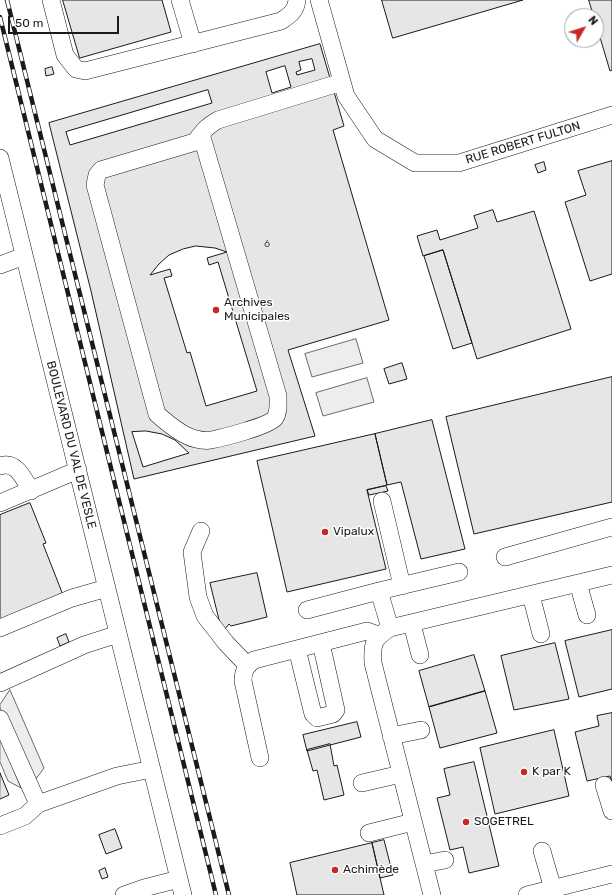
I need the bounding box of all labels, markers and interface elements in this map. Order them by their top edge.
scale bar [10,8,121,34]
north arrow [564,8,604,48]
text: N [585,14,600,28]
text: 50 m [15,16,43,30]
street label: RUE ROBERT FULTON [464,119,582,167]
house number: 6 [264,238,270,250]
place label: Archives Municipales [224,296,290,324]
marker: Archives Municipales [211,305,221,315]
street label: BOULEVARD DU VAL DE VESLE [43,360,99,530]
place label: Vipalux [333,525,374,539]
marker: Vipalux [320,527,330,537]
place label: K par K [532,765,571,779]
marker: K par K [519,767,529,777]
place label: SOGETREL [474,815,534,829]
marker: SOGETREL [461,817,471,827]
place label: Achimède [343,863,399,877]
marker: Achimède [330,865,340,875]

